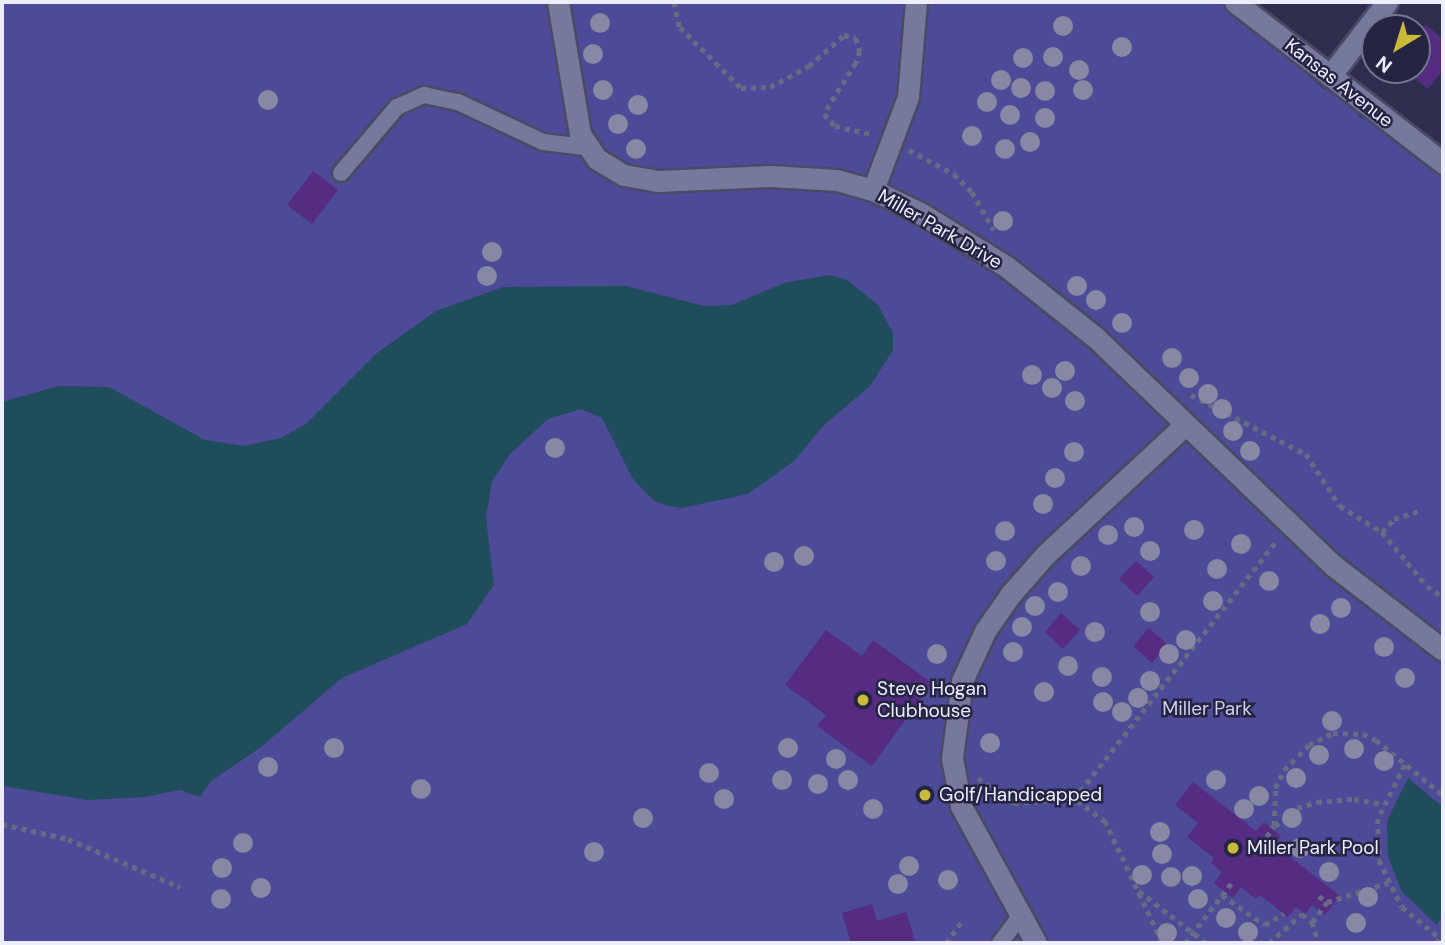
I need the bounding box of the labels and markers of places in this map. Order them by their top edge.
place label: Steve Hogan Clubhouse [877,678,987,722]
marker: Steve Hogan Clubhouse [855,692,871,708]
place label: Golf/Handicapped [939,784,1102,806]
marker: Golf/Handicapped [917,787,933,803]
place label: Miller Park Pool [1247,837,1379,859]
marker: Miller Park Pool [1225,840,1241,856]

